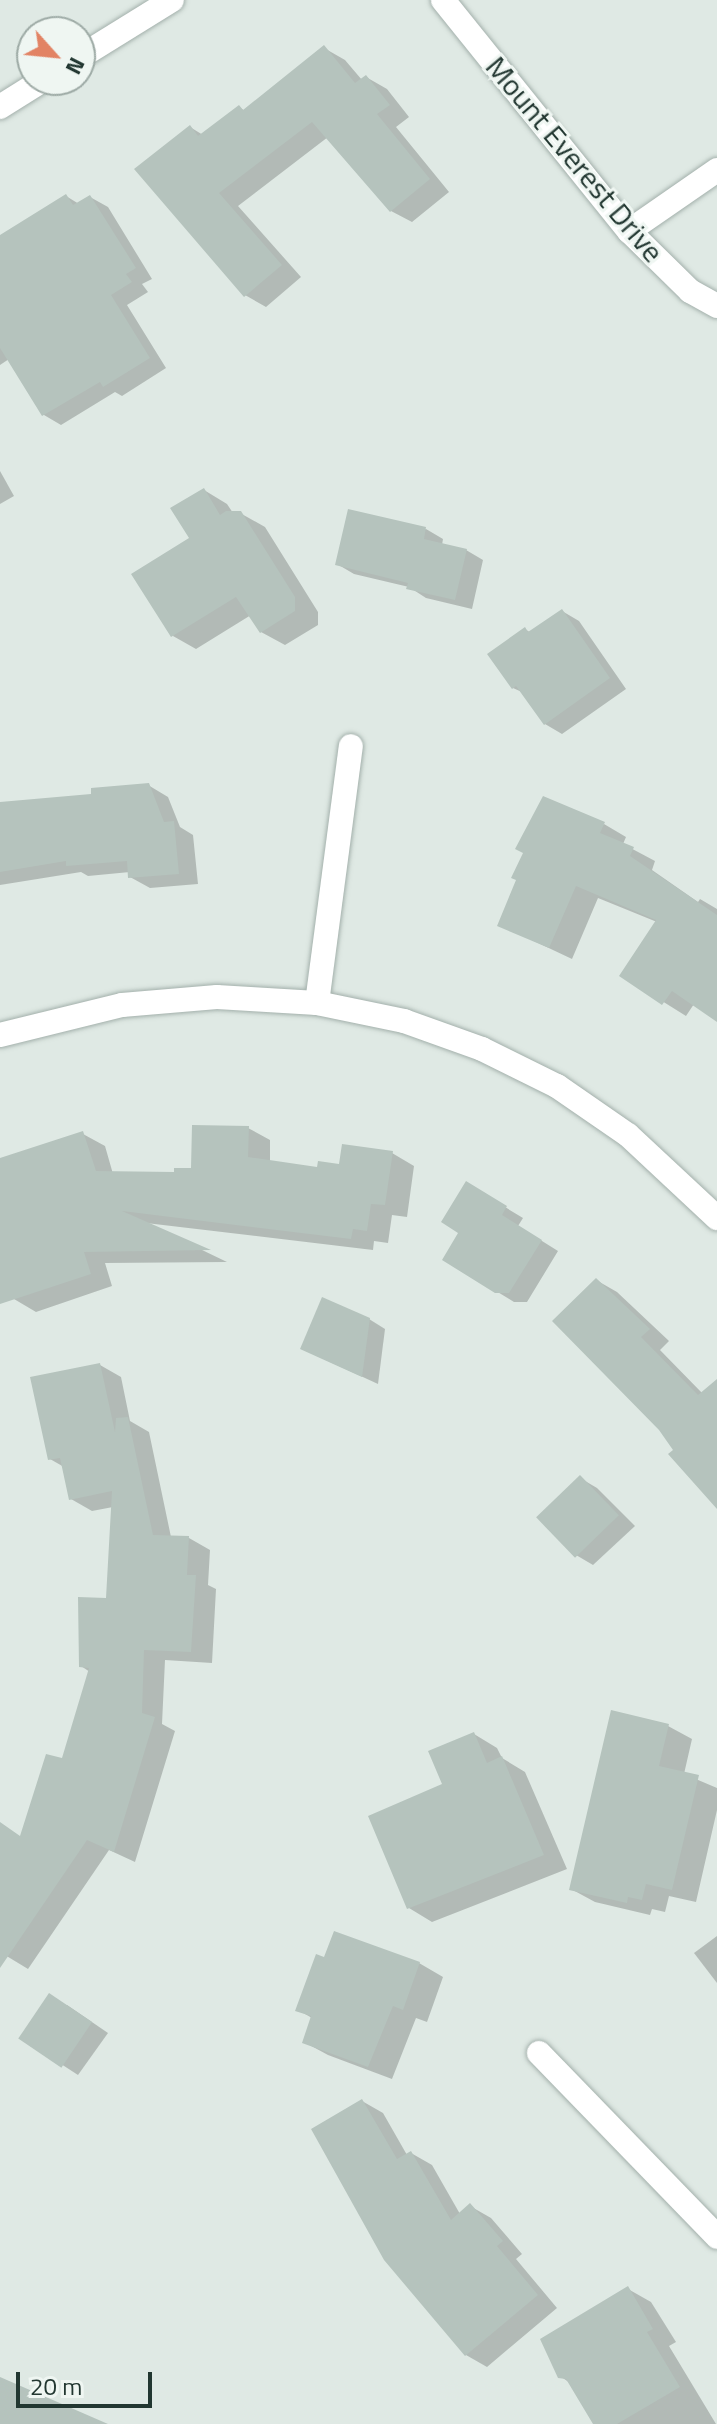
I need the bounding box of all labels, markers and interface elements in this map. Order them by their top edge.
north arrow [16,16,96,96]
street label: Mount Everest Drive [478,49,672,269]
text: N [57,51,94,80]
scale bar [20,2356,156,2406]
text: 20 m [30,2368,82,2404]

